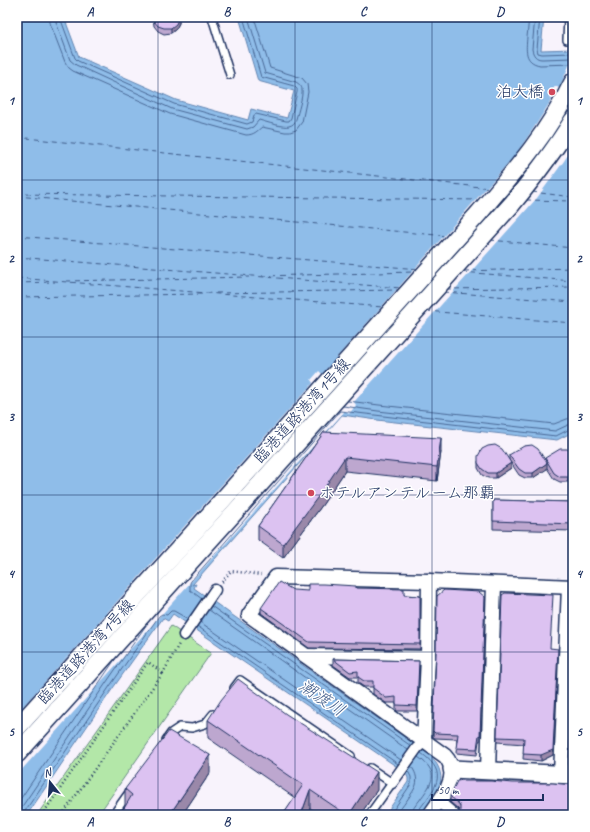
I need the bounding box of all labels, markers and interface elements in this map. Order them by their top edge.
text: A [87,4,95,20]
text: B [224,4,232,20]
text: C [360,4,368,20]
text: D [496,4,505,20]
place label: 泊大橋 [496,82,544,102]
marker: 泊大橋 [547,87,557,97]
text: 1 [8,93,16,109]
text: 1 [576,93,584,109]
text: 2 [8,251,15,267]
text: 2 [576,251,583,267]
street label: 臨港道路港湾1号線 [249,354,355,468]
text: 3 [8,409,15,425]
text: 3 [576,409,583,425]
place label: ホテルアンテルーム那覇 [319,483,495,503]
marker: ホテルアンテルーム那覇 [306,488,316,498]
text: 4 [8,566,16,582]
text: 4 [576,566,584,582]
street label: 臨港道路港湾1号線 [33,595,139,709]
water label: 潮渡川 [295,675,349,721]
text: 5 [8,724,15,740]
text: 5 [576,724,583,740]
north arrow [30,762,70,802]
text: N [42,764,54,780]
scale bar [432,776,543,802]
text: 50 m [438,782,460,798]
text: A [87,814,95,830]
text: B [224,814,232,830]
text: C [360,814,368,830]
text: D [496,814,505,830]

